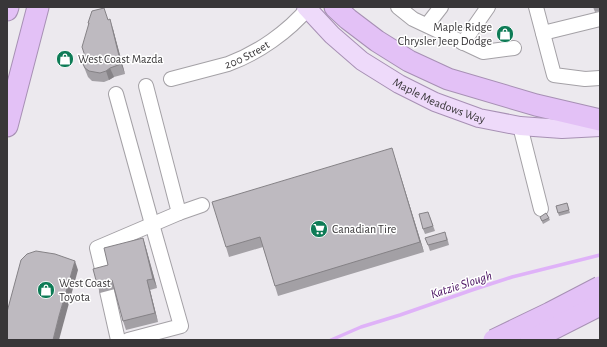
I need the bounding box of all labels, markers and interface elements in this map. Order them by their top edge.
place label: Maple Ridge Chrysler Jeep Dodge [398,21,492,48]
shop icon: Maple Ridge Chrysler Jeep Dodge [495,24,515,44]
street label: 200 Street [223,38,272,71]
shop icon: West Coast Mazda [55,49,75,69]
place label: West Coast Mazda [78,53,164,65]
street label: Maple Meadows Way [391,76,486,126]
supermarket icon: Canadian Tire [309,219,329,239]
place label: Canadian Tire [332,223,396,235]
water label: Katzie Slough [429,269,494,301]
place label: West Coast Toyota [59,277,111,304]
shop icon: West Coast Toyota [36,280,56,300]

